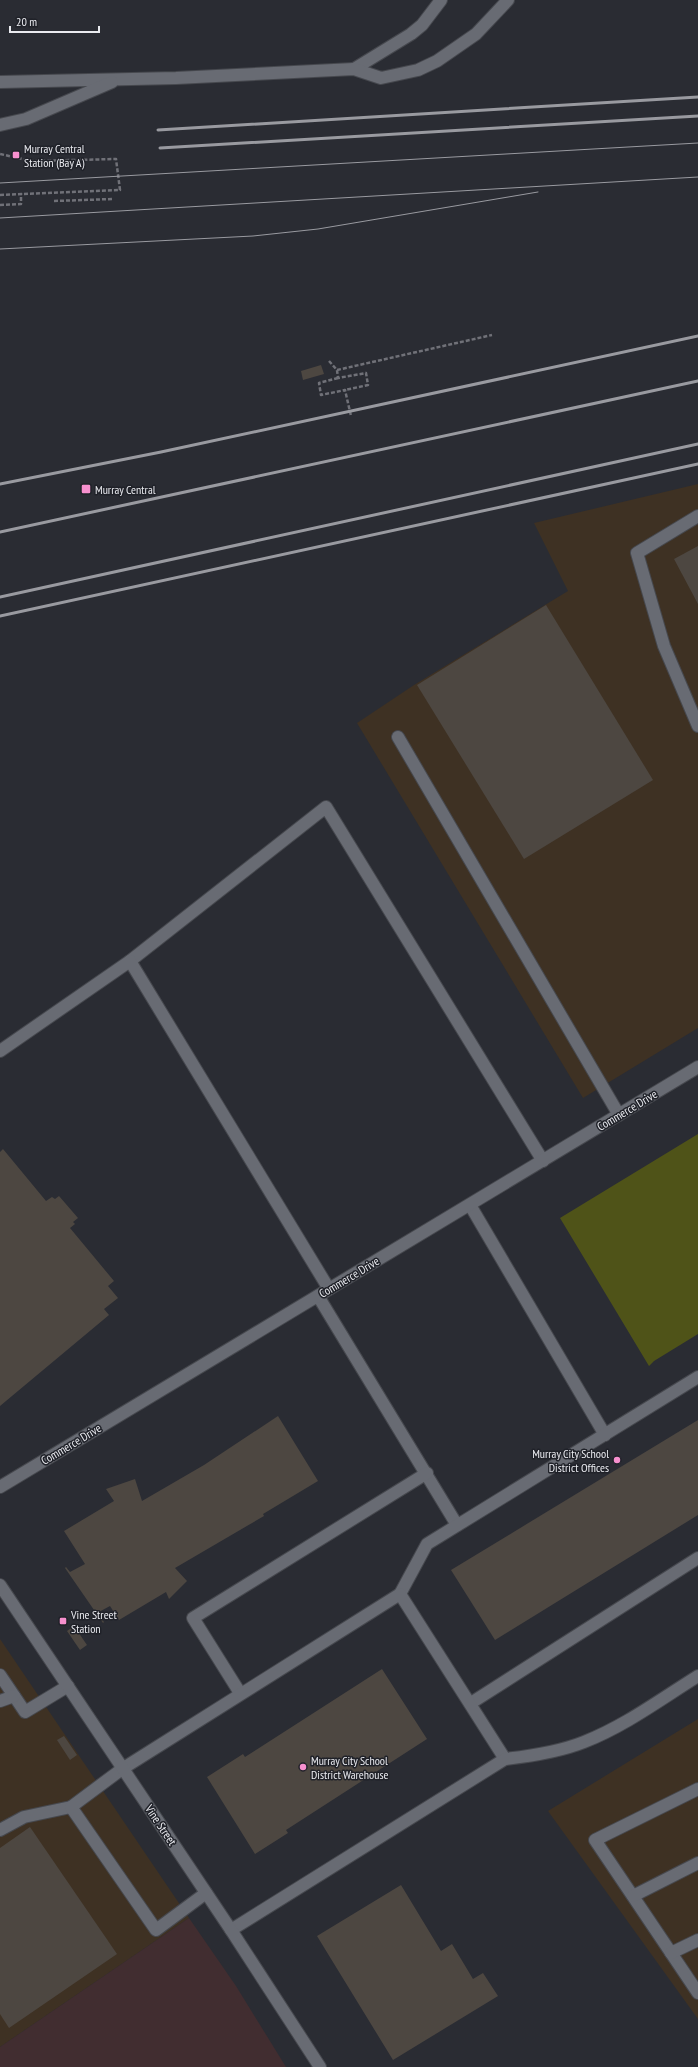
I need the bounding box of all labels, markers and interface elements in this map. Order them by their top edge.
scale bar [10,8,99,34]
text: 20 m [16,14,37,29]
place label: Murray Central Station (Bay A) [24,141,85,170]
marker: Murray Central Station (Bay A) [11,150,21,160]
place label: Murray Central [95,482,156,497]
marker: Murray Central [80,483,92,495]
street label: Commerce Drive [594,1086,660,1134]
street label: Commerce Drive [316,1253,382,1301]
street label: Commerce Drive [38,1420,104,1468]
place label: Murray City School District Offices [532,1446,609,1475]
marker: Murray City School District Offices [612,1455,622,1465]
place label: Vine Street Station [70,1607,117,1636]
marker: Vine Street Station [58,1616,68,1626]
place label: Murray City School District Warehouse [311,1753,389,1782]
marker: Murray City School District Warehouse [298,1762,308,1772]
street label: Vine Street [141,1801,180,1849]

